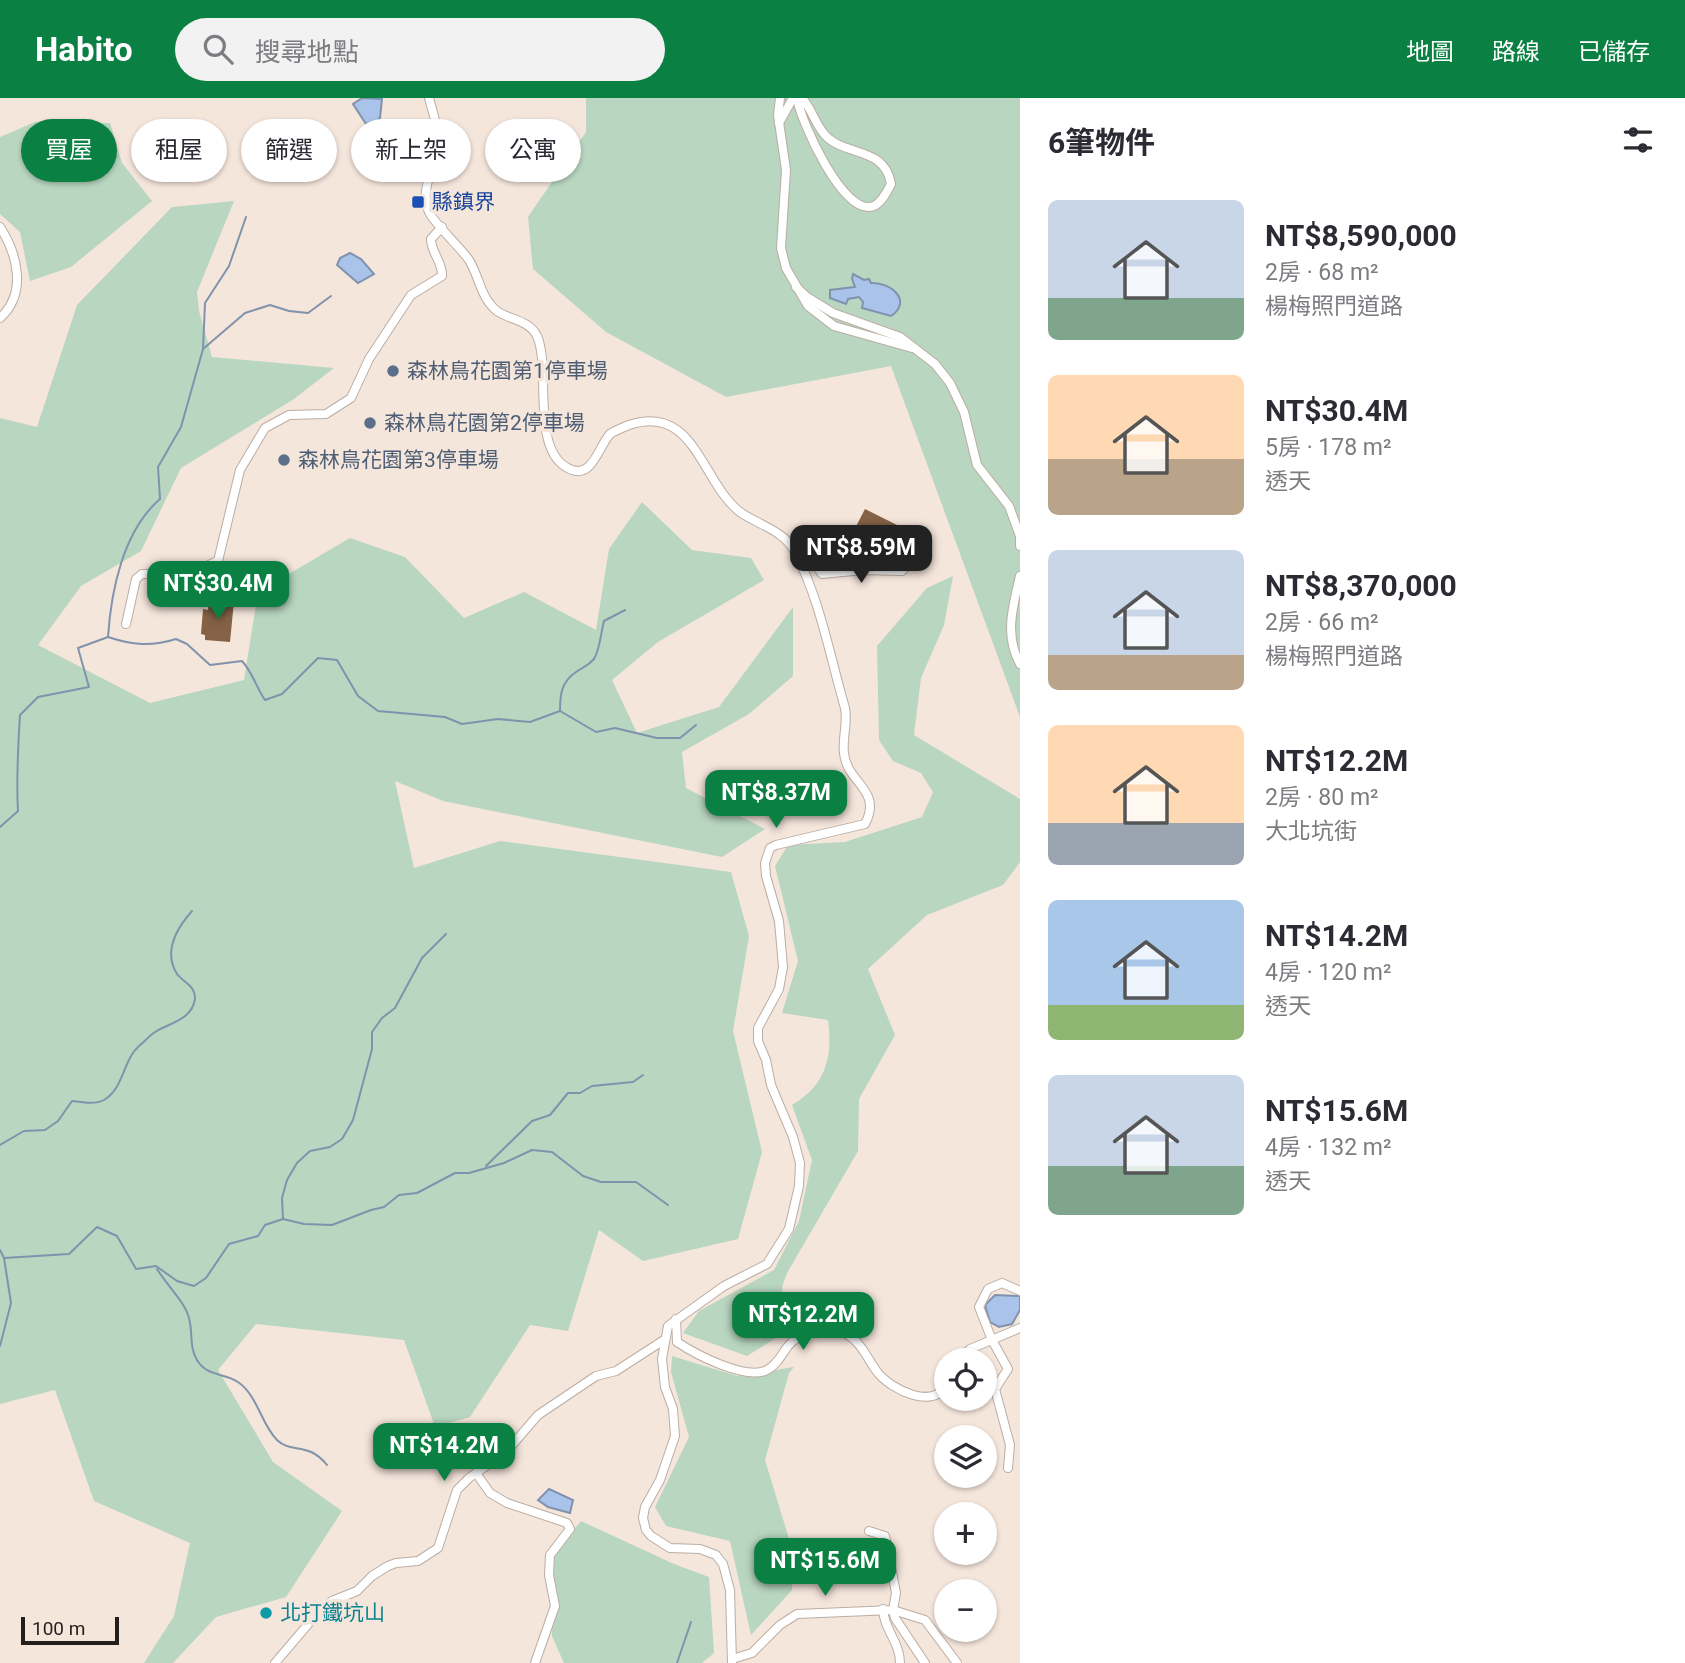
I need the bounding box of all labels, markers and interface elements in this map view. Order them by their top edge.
search box [175,18,665,81]
text: Habito [35,30,133,69]
icon: search [199,30,237,68]
text: 搜尋地點 [255,37,359,67]
text: 地圖 [1406,38,1454,66]
text: 路線 [1492,38,1540,66]
text: 已儲存 [1578,38,1650,66]
chip: 買屋 [21,119,117,182]
chip: 租屋 [131,119,227,182]
chip: 篩選 [241,119,337,182]
chip: 新上架 [351,119,471,182]
chip: 公寓 [485,119,581,182]
icon: filters [1619,121,1657,159]
text: 6筆物件 [1048,125,1155,160]
place label: 縣鎮界 [432,190,495,214]
marker: 縣鎮界 [410,194,426,210]
text: NT$8,590,000 [1265,218,1457,253]
icon: home [1104,228,1188,312]
text: 2房 · 68 m² [1265,259,1379,286]
text: 楊梅照門道路 [1265,293,1403,320]
place label: 森林鳥花園第1停車場 [407,359,608,383]
marker: 森林鳥花園第1停車場 [385,363,401,379]
text: NT$30.4M [1265,393,1408,428]
icon: home [1104,403,1188,487]
place label: 森林鳥花園第2停車場 [384,411,585,435]
marker: 森林鳥花園第2停車場 [362,415,378,431]
text: 5房 · 178 m² [1265,434,1391,461]
place label: 森林鳥花園第3停車場 [298,448,499,472]
marker: 森林鳥花園第3停車場 [276,452,292,468]
text: 透天 [1265,468,1311,495]
pin: NT$8.59M [789,526,933,585]
text: NT$8.59M [806,534,916,561]
pin: NT$30.4M [146,561,290,621]
text: NT$8,370,000 [1265,568,1457,603]
text: NT$30.4M [163,570,273,597]
icon: home [1104,578,1188,662]
text: 2房 · 66 m² [1265,609,1379,636]
text: 楊梅照門道路 [1265,643,1403,670]
text: NT$12.2M [1265,743,1408,778]
icon: home [1104,753,1188,837]
pin: NT$8.37M [704,770,848,830]
text: NT$8.37M [721,779,831,806]
text: 2房 · 80 m² [1265,784,1379,811]
text: 大北坑街 [1265,818,1357,845]
text: NT$14.2M [1265,918,1408,953]
icon: home [1104,928,1188,1012]
text: 4房 · 120 m² [1265,959,1391,986]
text: 透天 [1265,993,1311,1020]
text: NT$15.6M [1265,1093,1408,1128]
icon: home [1104,1103,1188,1187]
text: 4房 · 132 m² [1265,1134,1391,1161]
text: 透天 [1265,1168,1311,1195]
pin: NT$12.2M [731,1292,875,1352]
text: NT$12.2M [748,1301,858,1328]
map controls [934,1348,997,1642]
button: locate [934,1348,997,1411]
pin: NT$14.2M [372,1424,516,1483]
button: layers [934,1425,997,1488]
text: NT$14.2M [389,1432,499,1459]
button: + [934,1502,997,1565]
pin: NT$15.6M [753,1538,897,1598]
text: NT$15.6M [770,1547,880,1574]
button: − [934,1579,997,1642]
place label: 北打鐵坑山 [280,1601,385,1625]
marker: 北打鐵坑山 [258,1605,274,1621]
scale bar [21,1614,119,1646]
text: 100 m [32,1617,85,1640]

